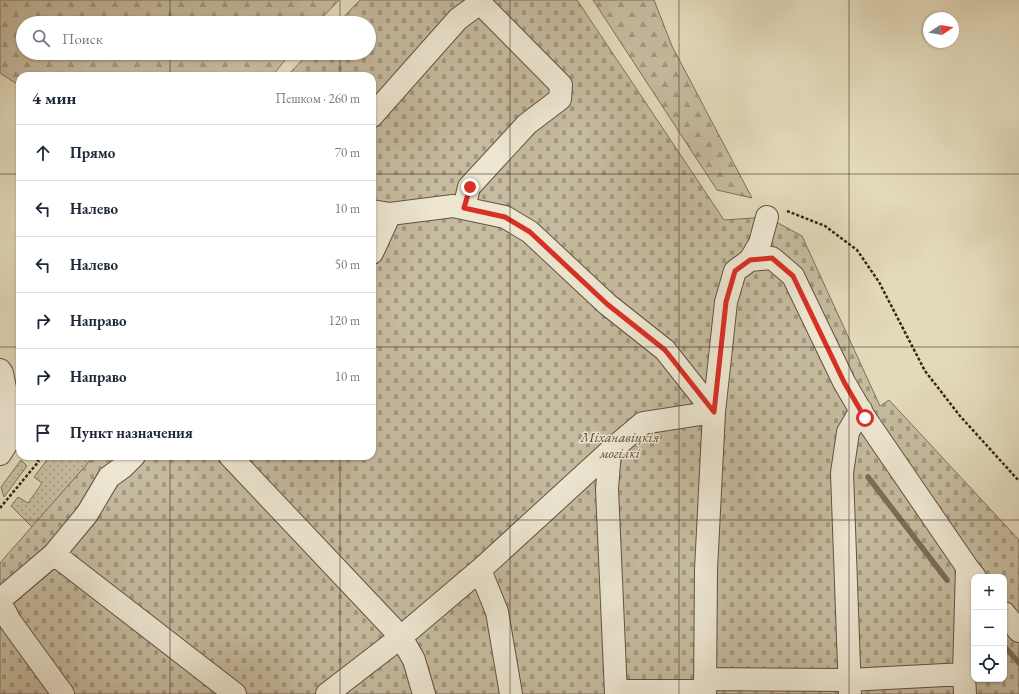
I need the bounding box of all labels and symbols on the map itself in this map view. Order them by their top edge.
north arrow [923,12,959,48]
route end [461,178,479,196]
route start [856,409,874,427]
park label: Міханавіцкія могілкі [580,428,659,462]

